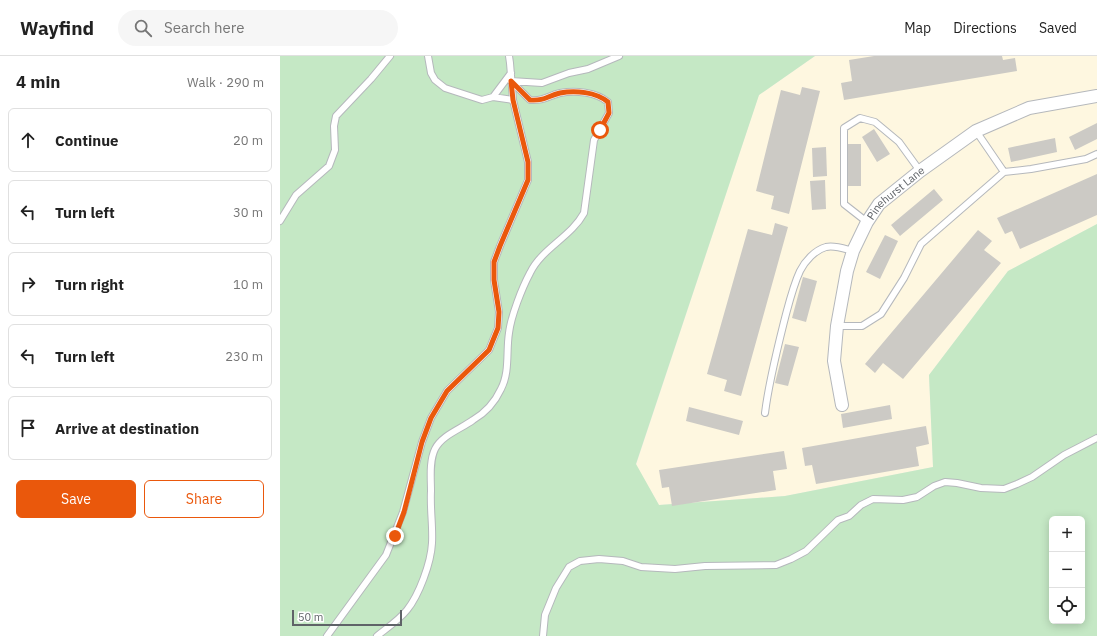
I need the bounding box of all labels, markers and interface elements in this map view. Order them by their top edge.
search box [118,10,398,46]
text: Wayfind [20,16,94,40]
icon: search [132,17,154,39]
text: Search here [164,18,244,37]
text: Map [904,19,931,37]
text: Directions [953,19,1017,37]
text: Saved [1039,19,1077,37]
text: 4 min [16,71,60,93]
text: Walk · 290 m [187,74,264,91]
route start [591,121,609,139]
icon: ahead [17,129,39,151]
text: Continue [55,131,119,150]
text: 20 m [233,132,263,149]
street label: Pinehurst Lane [864,163,927,222]
icon: left [17,201,39,223]
text: Turn left [55,203,115,222]
text: 30 m [233,204,263,221]
icon: right [17,273,39,295]
text: Turn right [55,275,124,294]
text: 10 m [233,276,263,293]
icon: left [17,345,39,367]
text: Turn left [55,347,115,366]
text: 230 m [225,348,263,365]
icon: arrive [17,417,39,439]
text: Arrive at destination [55,419,199,438]
button: Save [16,480,136,518]
button: Share [144,480,264,518]
map controls [1049,516,1085,624]
button: + [1049,516,1085,552]
route end [386,527,404,545]
button: − [1049,552,1085,588]
button: locate [1049,588,1085,624]
scale bar [292,608,402,627]
text: 50 m [298,610,323,624]

